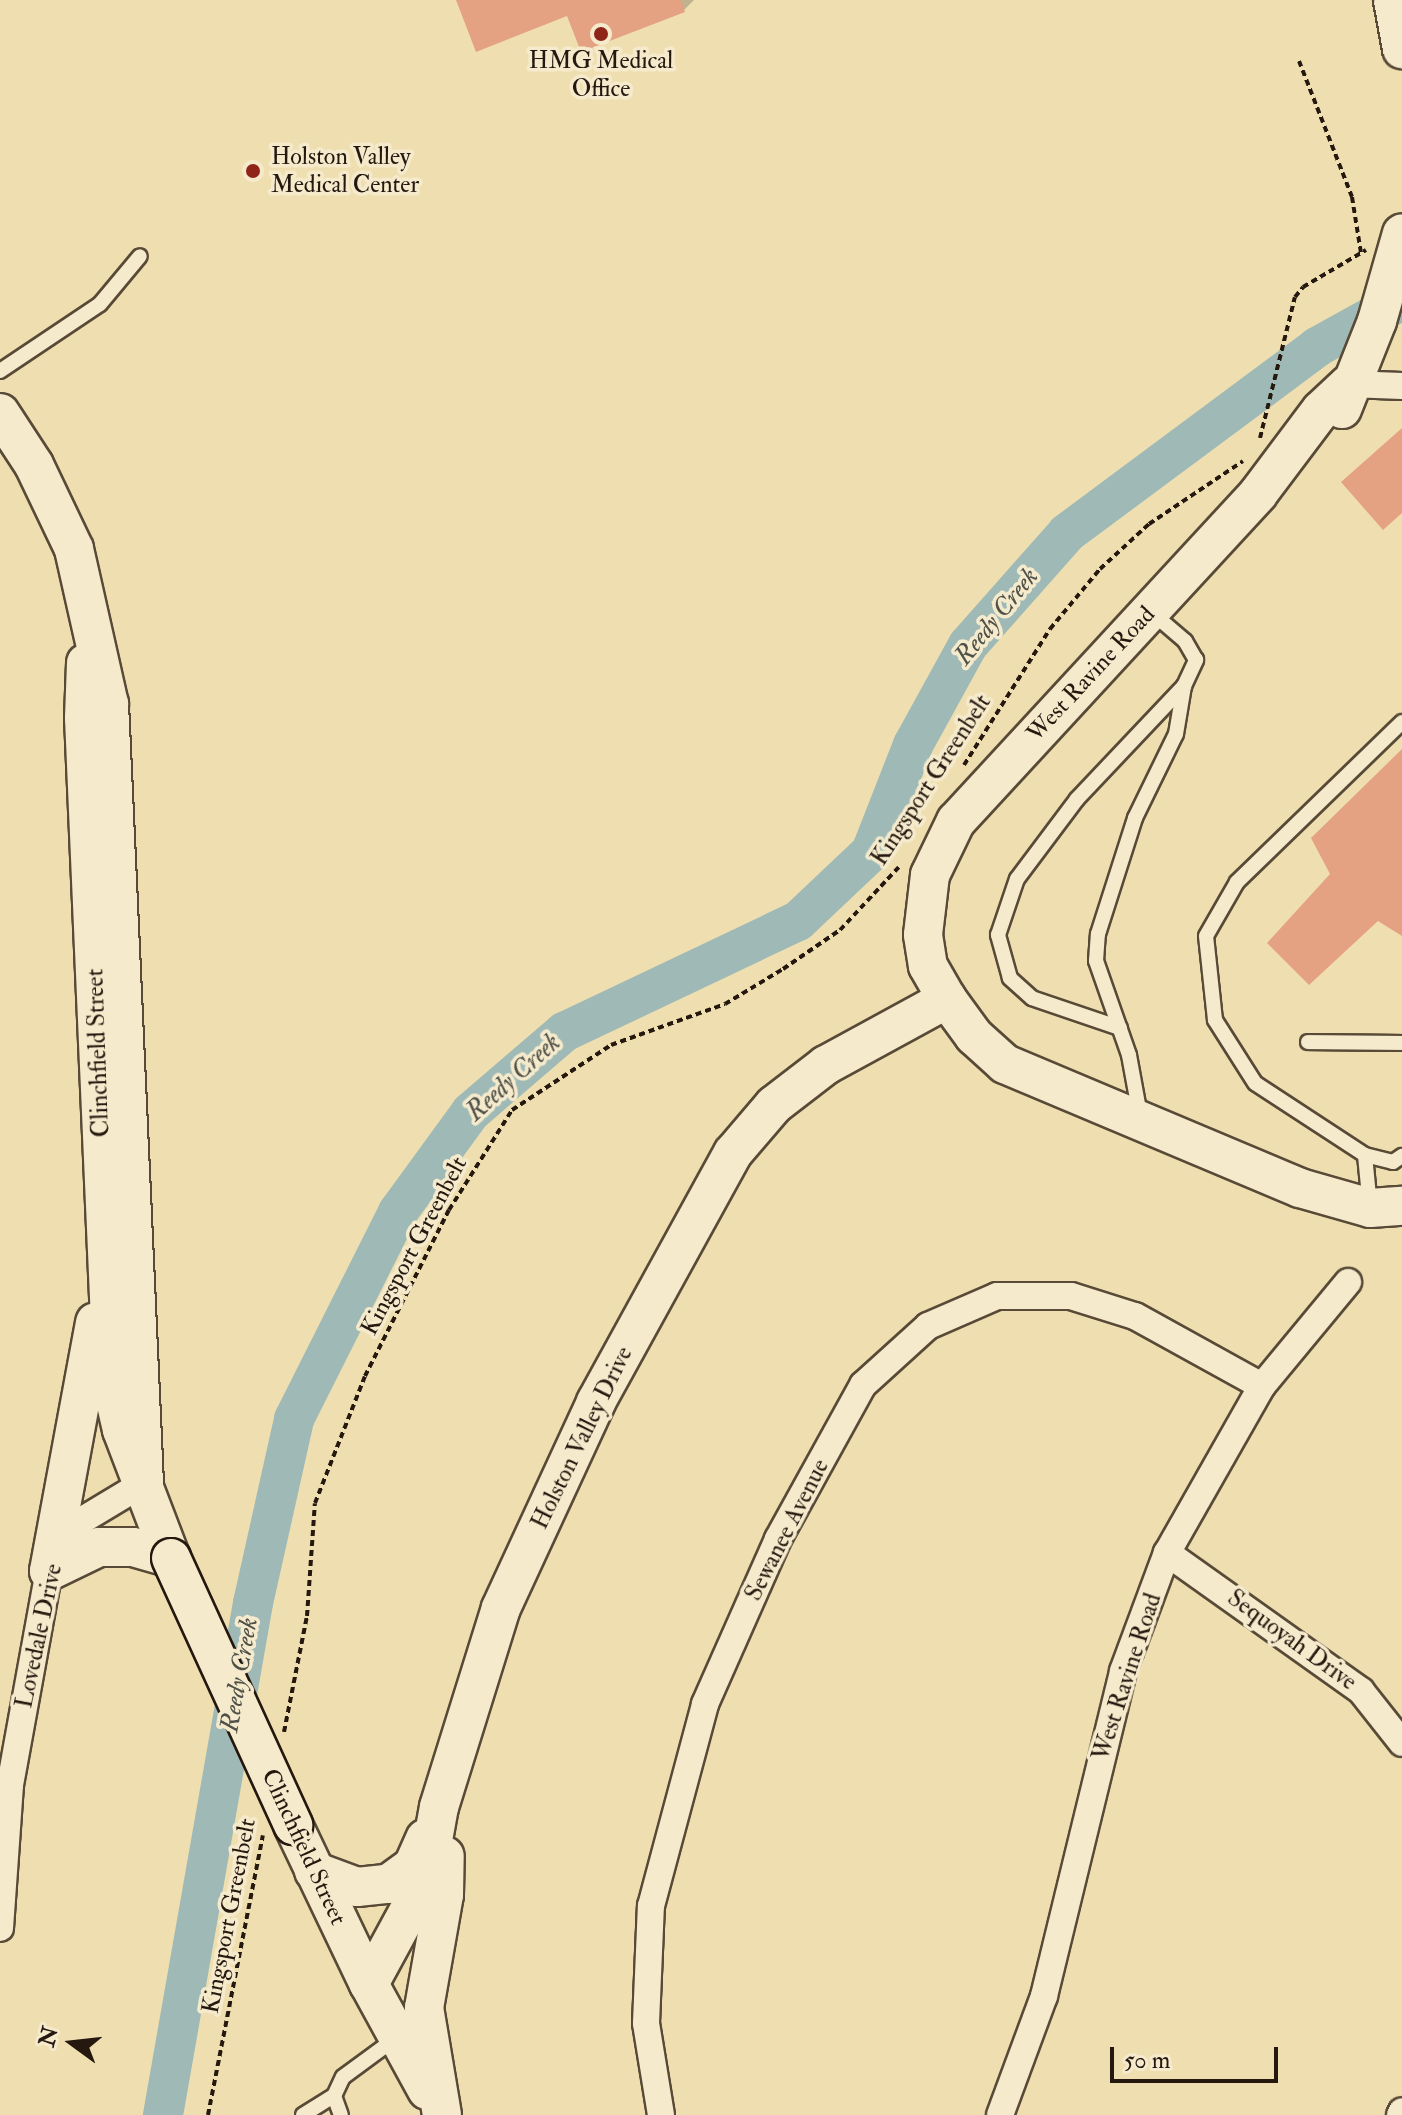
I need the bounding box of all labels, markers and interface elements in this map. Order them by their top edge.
marker: HMG Medical Office [592,25,610,43]
place label: HMG Medical Office [529,47,673,103]
place label: Holston Valley Medical Center [271,143,419,199]
marker: Holston Valley Medical Center [242,160,264,182]
water label: Reedy Creek [948,562,1046,672]
street label: West Ravine Road [1021,600,1161,748]
street label: Kingsport Greenbelt [865,689,997,871]
street label: Clinchfield Street [81,968,115,1138]
water label: Reedy Creek [461,1028,567,1128]
street label: Kingsport Greenbelt [355,1152,473,1340]
street label: Holston Valley Drive [525,1342,639,1534]
street label: Sewanee Avenue [739,1454,835,1606]
street label: Lovedale Drive [10,1561,68,1711]
street label: Sequoyah Drive [1222,1583,1362,1697]
street label: West Ravine Road [1086,1590,1168,1764]
water label: Reedy Creek [215,1615,265,1735]
street label: Clinchfield Street [255,1764,353,1930]
street label: Kingsport Greenbelt [196,1816,262,2016]
north arrow [32,2003,112,2083]
text: N [33,2024,65,2050]
scale bar [1114,2031,1282,2081]
text: 50 m [1124,2045,1170,2076]

